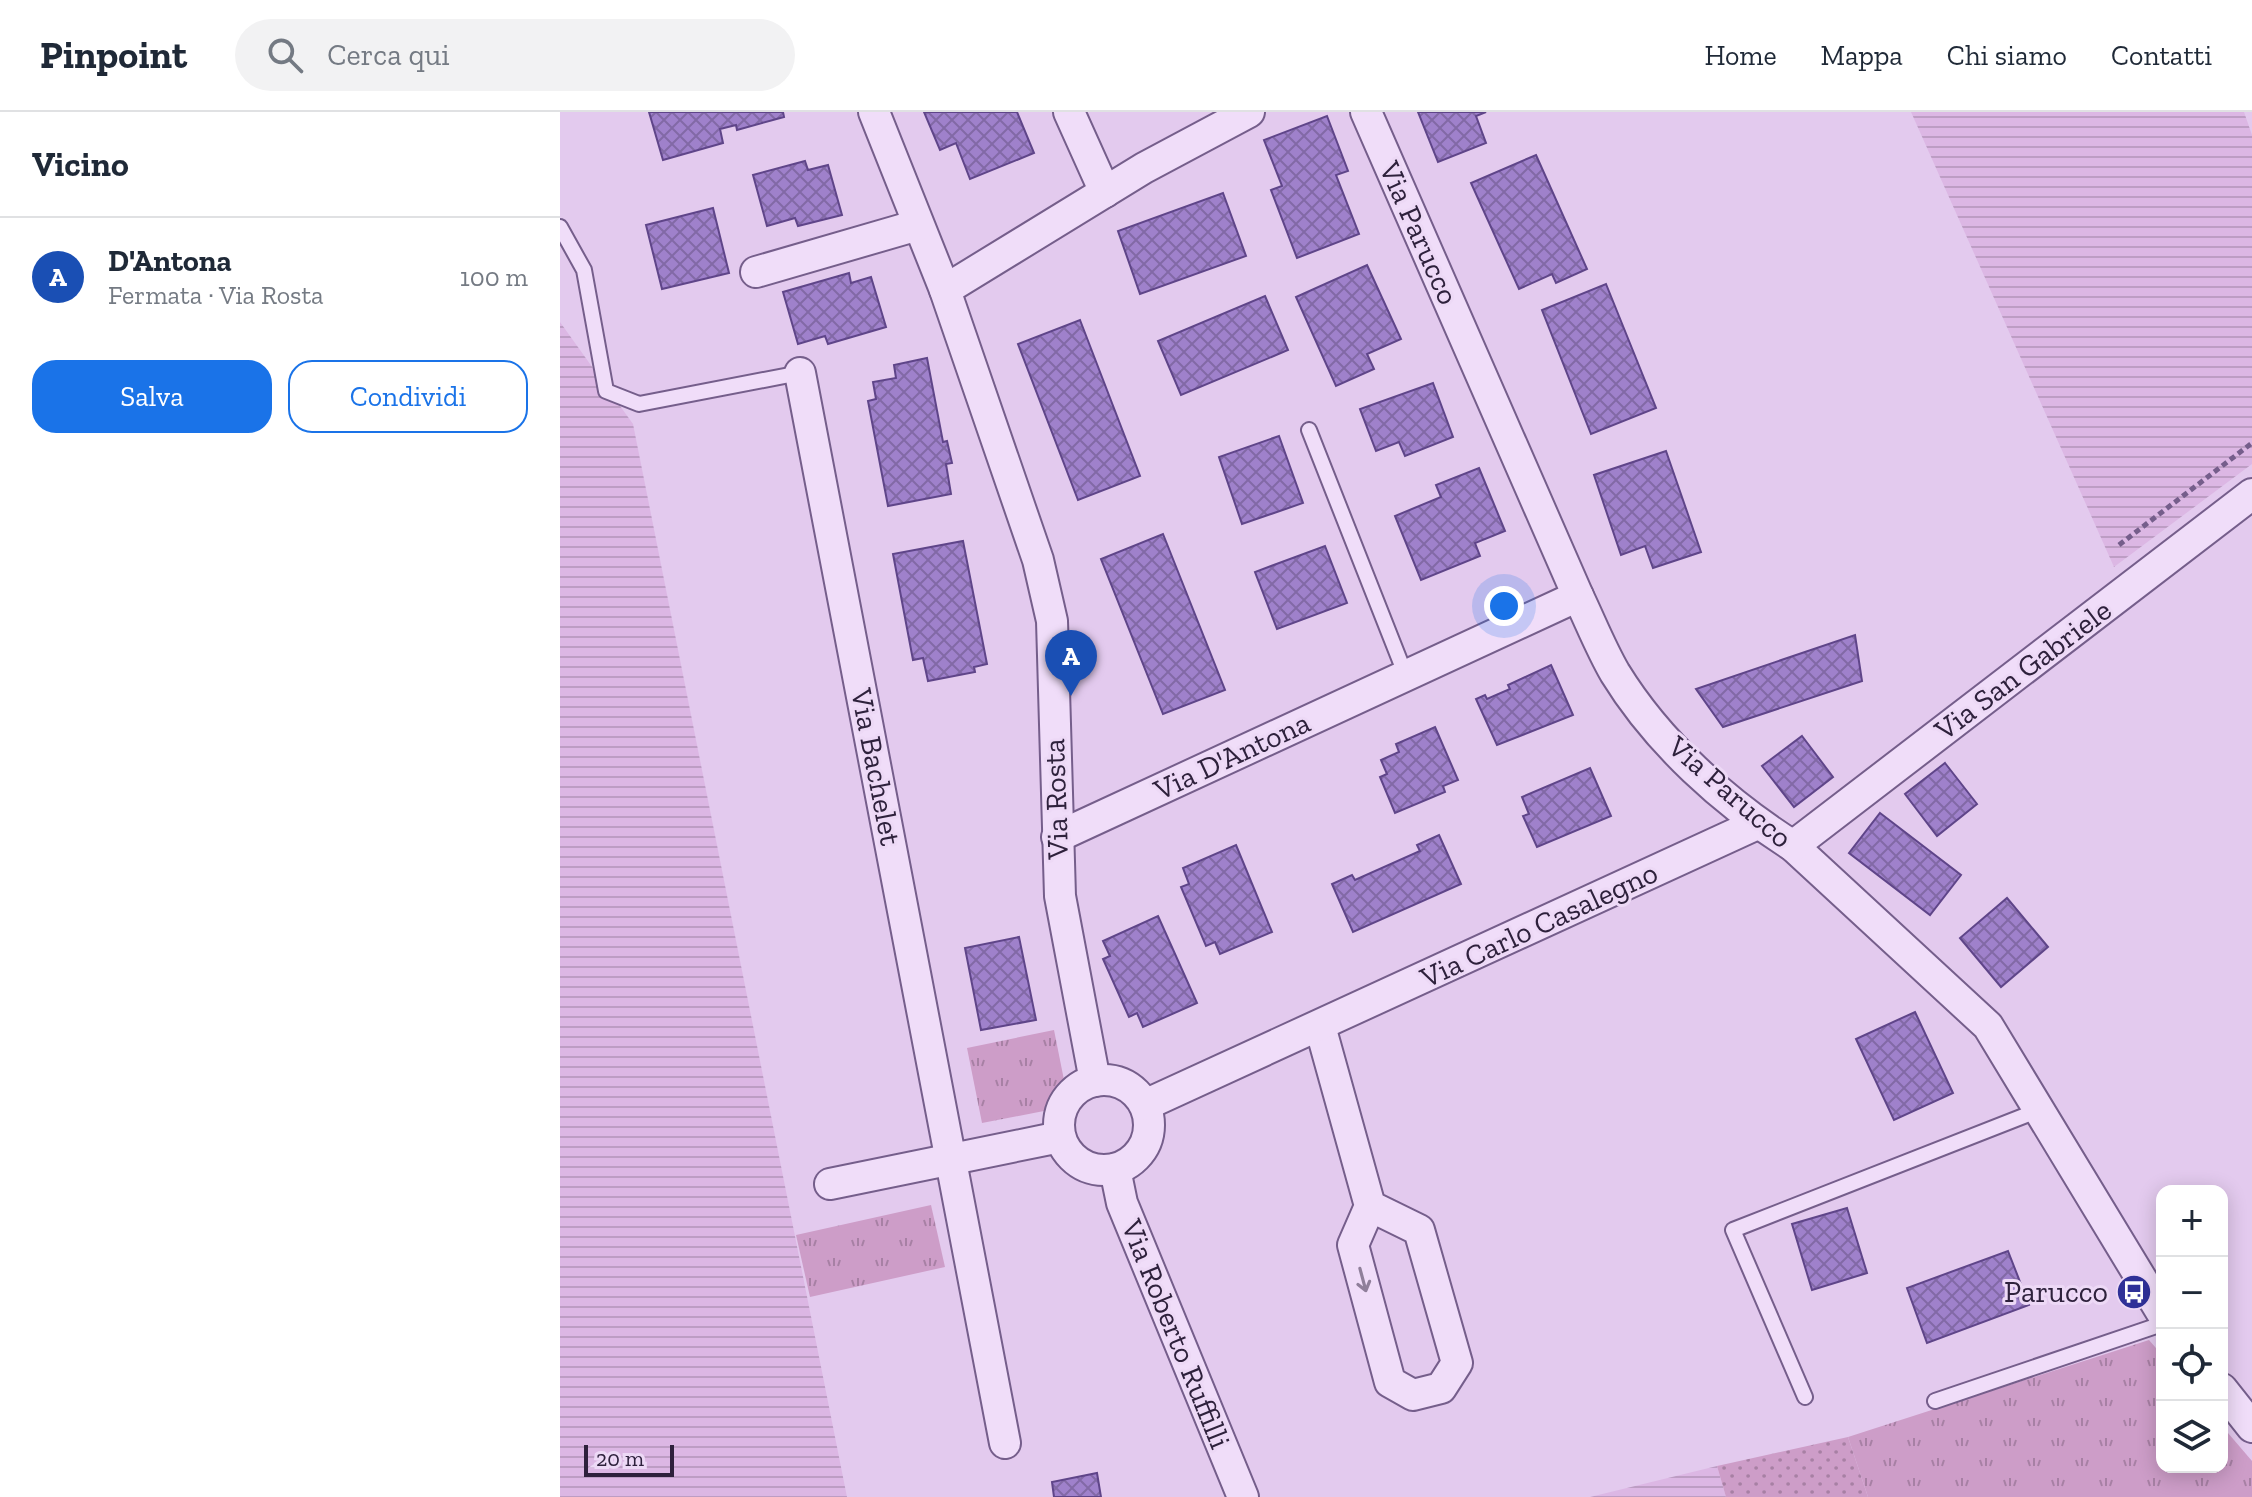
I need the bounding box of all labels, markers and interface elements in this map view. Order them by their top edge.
search box [235,19,795,91]
text: Pinpoint [40,32,187,78]
icon: search [263,33,307,77]
text: Cerca qui [327,37,450,73]
text: Home [1704,39,1777,72]
text: Mappa [1821,39,1903,72]
text: Chi siamo [1947,39,2067,72]
text: Contatti [2111,39,2212,72]
text: Vicino [32,144,129,185]
street label: Via Parucco [1371,155,1466,310]
text: D'Antona [108,243,232,279]
text: A [49,261,67,293]
text: 100 m [460,261,528,293]
text: Fermata · Via Rosta [108,279,324,311]
button: Salva [32,360,272,433]
button: Condividi [288,360,528,433]
your location [1484,586,1524,626]
street label: Via San Gabriele [1927,592,2118,749]
pin: A [1045,630,1097,696]
street label: Via Bachelet [843,684,909,849]
street label: Via D'Antona [1147,704,1316,808]
street label: Via Parucco [1660,728,1799,856]
street label: Via Rosta [1036,738,1076,861]
street label: Via Carlo Casalegno [1414,854,1663,996]
map controls [2156,1185,2228,1473]
button: + [2156,1185,2228,1257]
street label: Via Roberto Ruffilli [1113,1213,1238,1454]
button: − [2156,1257,2228,1329]
one-way arrow [1356,1266,1371,1292]
bus stop icon: Parucco [2115,1273,2153,1311]
place label: Parucco [2004,1274,2108,1310]
button: locate [2156,1329,2228,1401]
button: layers [2156,1401,2228,1473]
scale bar [584,1441,674,1477]
text: 20 m [596,1445,644,1472]

